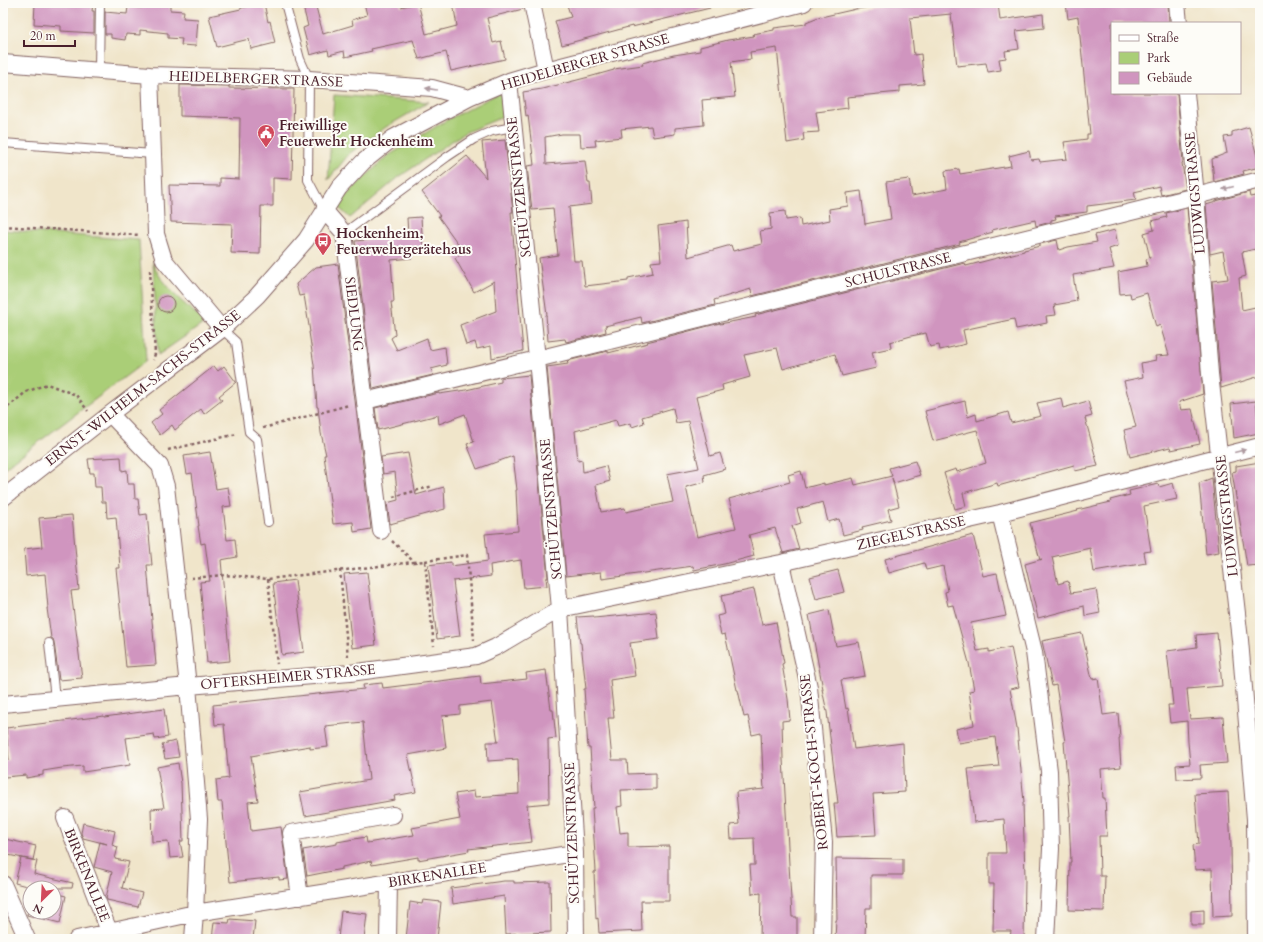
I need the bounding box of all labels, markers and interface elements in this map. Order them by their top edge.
scale bar [24,22,75,48]
legend [1111,22,1241,94]
text: 20 m [30,28,57,44]
street label: HEIDELBERGER STRASSE [499,29,672,95]
text: Straße [1147,30,1179,46]
text: Park [1147,50,1171,66]
street label: HEIDELBERGER STRASSE [169,66,344,92]
text: Gebäude [1147,70,1192,86]
one-way arrow [425,85,437,91]
street label: SCHÜTZENSTRASSE [502,115,536,258]
place label: Freiwillige Feuerwehr Hockenheim [279,116,434,151]
public building icon: Freiwillige Feuerwehr Hockenheim [256,123,276,148]
street label: LUDWIGSTRASSE [1180,131,1210,255]
one-way arrow [1222,185,1234,191]
place label: Hockenheim, Feuerwehrgerätehaus [336,224,471,259]
bus stop icon: Hockenheim, Feuerwehrgerätehaus [313,231,333,256]
street label: SCHULSTRASSE [843,248,953,292]
street label: SIEDLUNG [340,276,368,352]
street label: ERNST-WILHELM-SACHS-STRASSE [41,305,245,470]
street label: SCHÜTZENSTRASSE [535,437,567,580]
one-way arrow [1234,448,1246,454]
street label: LUDWIGSTRASSE [1211,454,1243,578]
street label: ZIEGELSTRASSE [855,511,968,555]
street label: OFTERSHEIMER STRASSE [200,660,377,694]
street label: ROBERT-KOCH-STRASSE [795,673,833,851]
street label: SCHÜTZENSTRASSE [560,762,584,904]
street label: BIRKENALLEE [60,825,115,925]
street label: BIRKENALLEE [387,858,488,892]
north arrow [22,880,62,920]
text: N [30,900,46,917]

